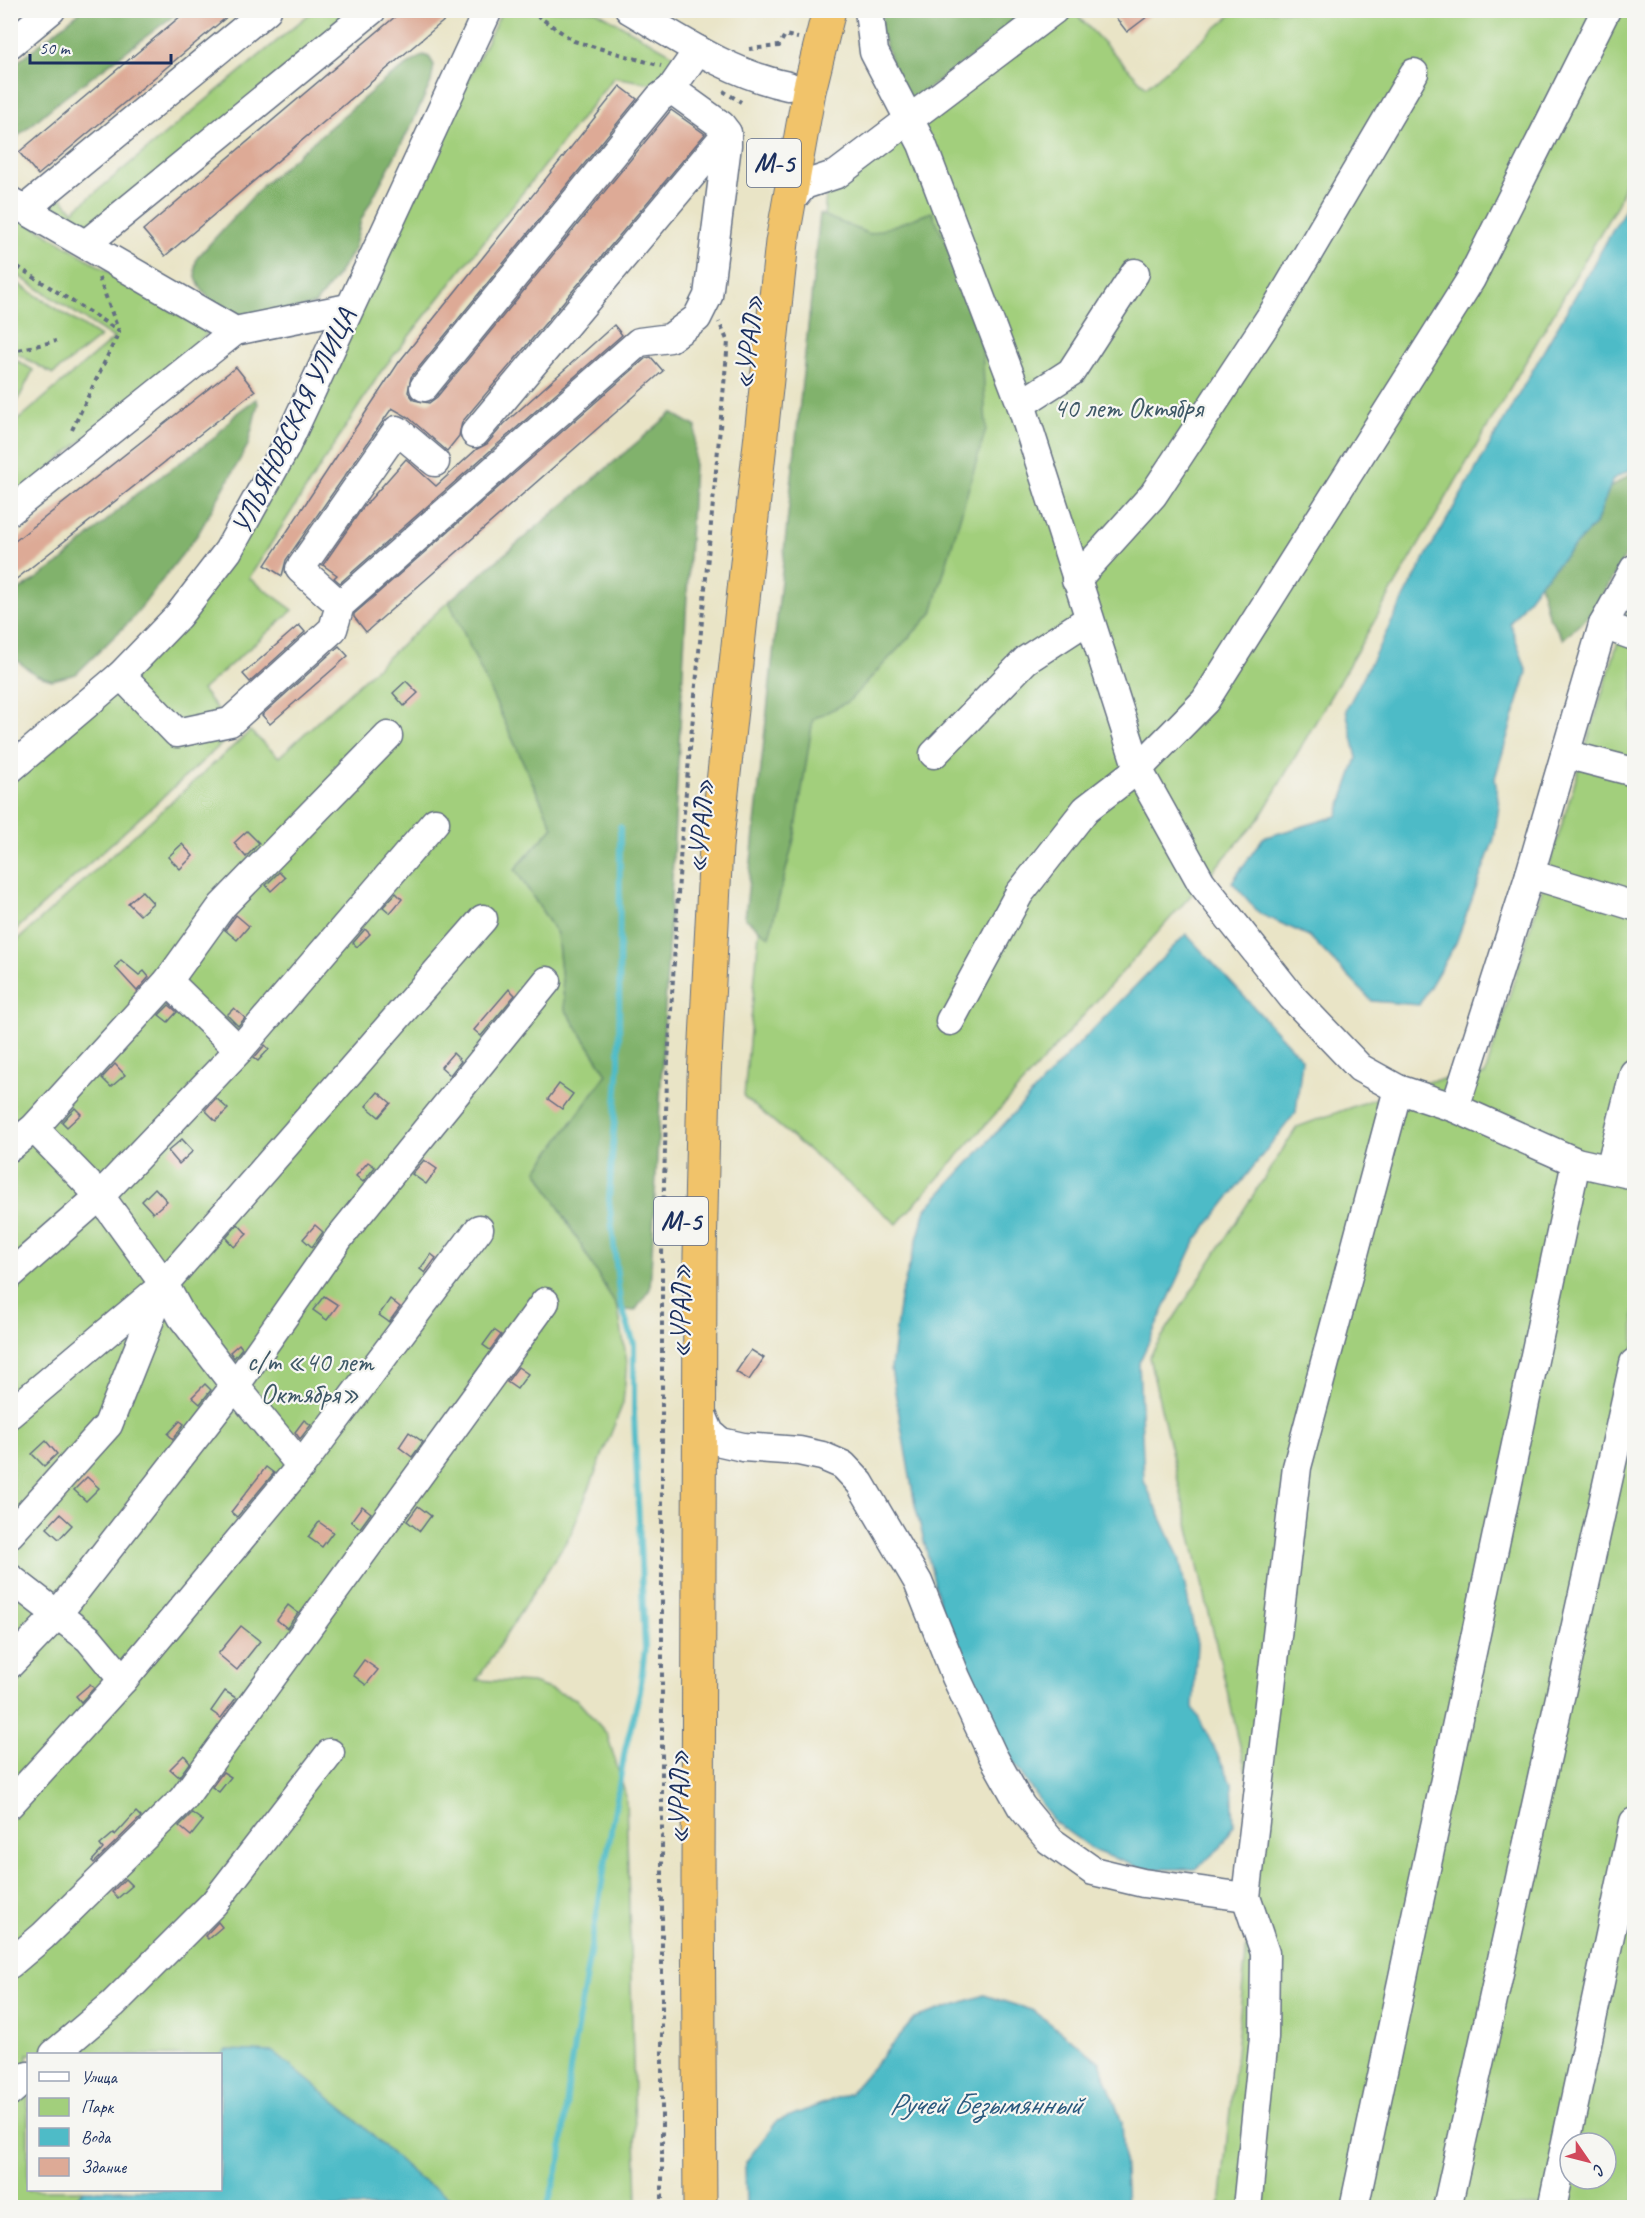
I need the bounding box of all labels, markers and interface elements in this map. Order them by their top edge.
scale bar [30,27,171,65]
text: 50 m [39,37,72,59]
road number: М-5 [747,139,801,187]
street label: «УРАЛ» [725,293,771,391]
street label: УЛЬЯНОВСКАЯ УЛИЦА [223,302,363,540]
park label: 40 лет Октября [1053,390,1205,425]
street label: «УРАЛ» [678,777,722,875]
road number: М-5 [654,1197,708,1245]
street label: «УРАЛ» [663,1263,698,1359]
park label: с/т «40 лет Октября» [247,1344,375,1411]
street label: «УРАЛ» [661,1749,696,1845]
legend [27,2053,222,2191]
text: Улица [81,2066,118,2088]
water label: Ручей Безымянный [889,2085,1087,2123]
text: Парк [81,2096,115,2118]
text: Вода [81,2126,112,2148]
north arrow [1558,2131,1618,2191]
text: Здание [81,2156,127,2178]
text: С [1588,2160,1610,2180]

